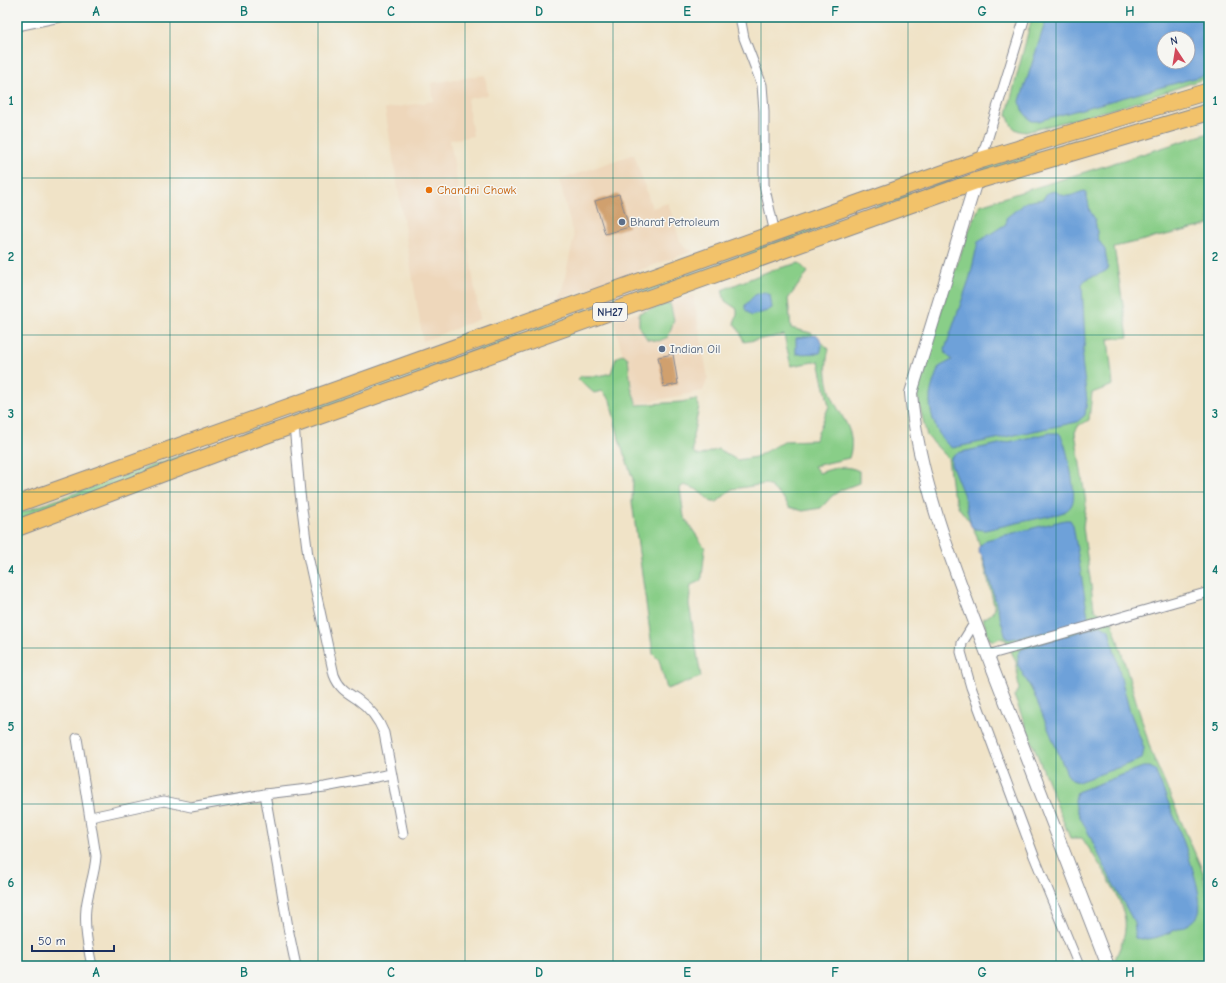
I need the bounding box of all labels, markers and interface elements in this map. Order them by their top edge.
text: A [92,4,100,19]
text: B [240,4,248,19]
text: C [387,4,395,19]
text: D [535,4,543,19]
text: E [683,4,691,19]
text: F [831,4,839,19]
text: G [977,4,987,19]
text: H [1125,4,1135,19]
north arrow [1156,30,1196,70]
text: N [1169,34,1179,48]
text: 1 [8,93,14,108]
text: 1 [1212,93,1218,108]
place label: Chandni Chowk [437,183,517,197]
marker: Chandni Chowk [424,185,434,195]
place label: Bharat Petroleum [630,215,720,229]
marker: Bharat Petroleum [617,217,627,227]
text: 2 [8,249,14,264]
text: 2 [1212,249,1218,264]
road number: NH27 [593,303,627,321]
place label: Indian Oil [670,342,720,356]
marker: Indian Oil [657,344,667,354]
text: 3 [8,406,14,421]
text: 3 [1212,406,1218,421]
text: 4 [8,562,14,577]
text: 4 [1212,562,1218,577]
text: 5 [8,719,15,734]
text: 5 [1212,719,1219,734]
text: 6 [8,875,15,890]
text: 6 [1212,875,1219,890]
scale bar [32,927,114,953]
text: 50 m [38,934,66,948]
text: A [92,965,100,980]
text: B [240,965,248,980]
text: C [387,965,395,980]
text: D [535,965,543,980]
text: E [683,965,691,980]
text: F [831,965,839,980]
text: G [977,965,987,980]
text: H [1125,965,1135,980]

